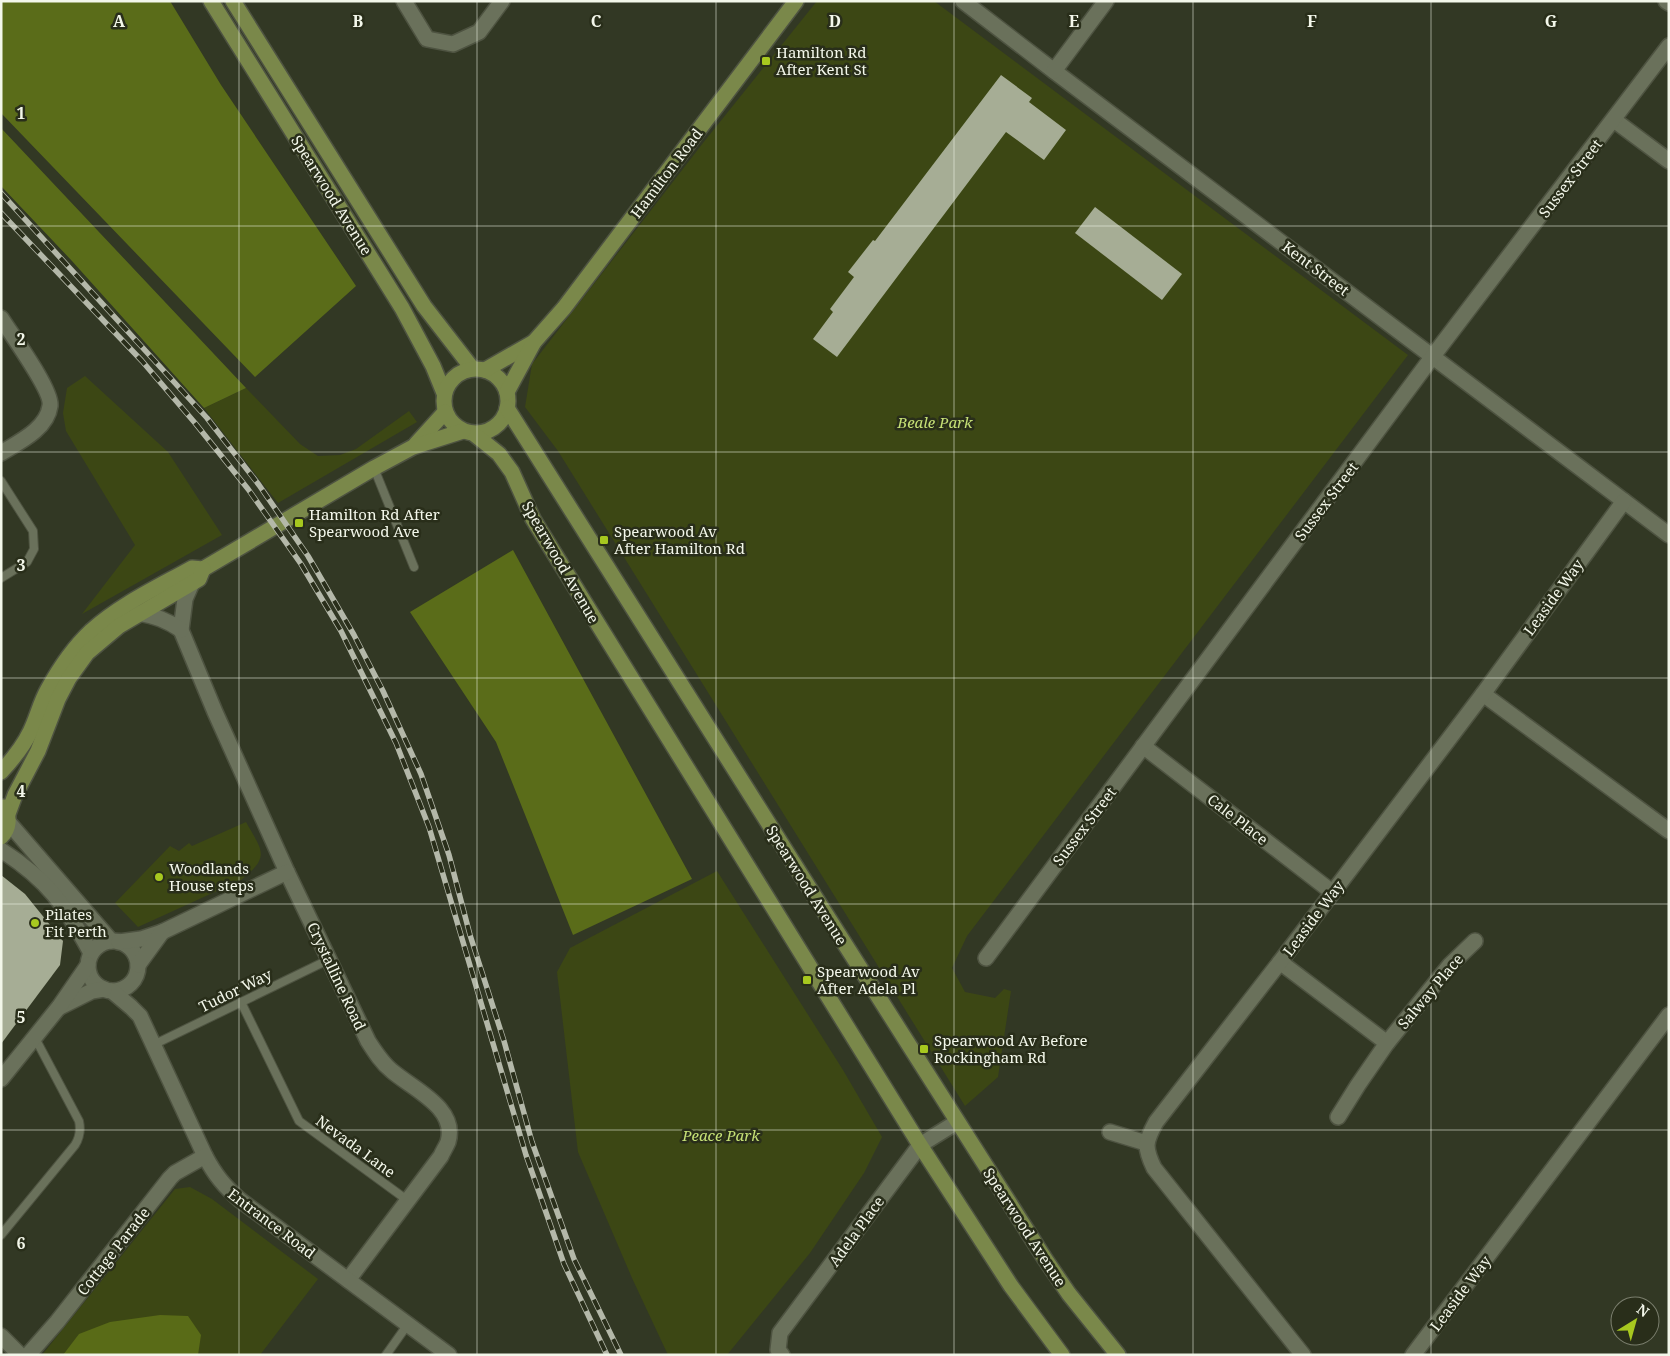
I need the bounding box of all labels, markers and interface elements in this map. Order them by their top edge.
text: A [113,10,126,32]
text: B [353,10,364,32]
text: C [591,10,602,32]
text: D [829,10,841,32]
text: E [1069,10,1079,32]
text: F [1307,10,1317,32]
text: G [1545,10,1557,32]
place label: Hamilton Rd After Kent St [776,42,867,79]
marker: Hamilton Rd After Kent St [760,55,772,67]
text: 1 [16,102,26,124]
street label: Hamilton Road [626,124,706,222]
street label: Spearwood Avenue [287,131,377,259]
street label: Sussex Street [1534,135,1606,221]
street label: Kent Street [1278,236,1354,300]
text: 2 [16,328,26,350]
park label: Beale Park [896,412,973,432]
street label: Sussex Street [1290,458,1362,544]
street label: Spearwood Avenue [518,497,604,627]
place label: Hamilton Rd After Spearwood Ave [309,504,440,541]
marker: Hamilton Rd After Spearwood Ave [293,517,305,529]
place label: Spearwood Av After Hamilton Rd [614,521,745,558]
marker: Spearwood Av After Hamilton Rd [598,534,610,546]
text: 3 [16,554,26,576]
street label: Leaside Way [1519,554,1588,639]
text: 4 [16,780,26,802]
street label: Sussex Street [1048,783,1120,869]
street label: Cale Place [1204,789,1272,849]
street label: Spearwood Avenue [762,821,852,949]
place label: Woodlands House steps [169,858,254,895]
marker: Woodlands House steps [153,871,165,883]
street label: Leaside Way [1278,876,1348,960]
place label: Pilates Fit Perth [45,904,107,941]
marker: Pilates Fit Perth [29,917,41,929]
street label: Crystalline Road [303,919,371,1033]
street label: Salway Place [1393,949,1467,1033]
place label: Spearwood Av After Adela Pl [817,961,920,998]
street label: Tudor Way [195,964,275,1016]
marker: Spearwood Av After Adela Pl [801,974,813,986]
text: 5 [16,1006,26,1028]
place label: Spearwood Av Before Rockingham Rd [934,1030,1088,1067]
marker: Spearwood Av Before Rockingham Rd [918,1043,930,1055]
street label: Nevada Lane [312,1110,400,1182]
park label: Peace Park [681,1125,760,1145]
street label: Spearwood Avenue [979,1164,1071,1290]
street label: Entrance Road [224,1184,320,1262]
street label: Adela Place [824,1192,888,1270]
street label: Cottage Parade [72,1203,154,1299]
text: 6 [16,1232,26,1254]
street label: Leaside Way [1425,1251,1495,1335]
north arrow [1610,1296,1660,1346]
text: N [1633,1299,1653,1321]

